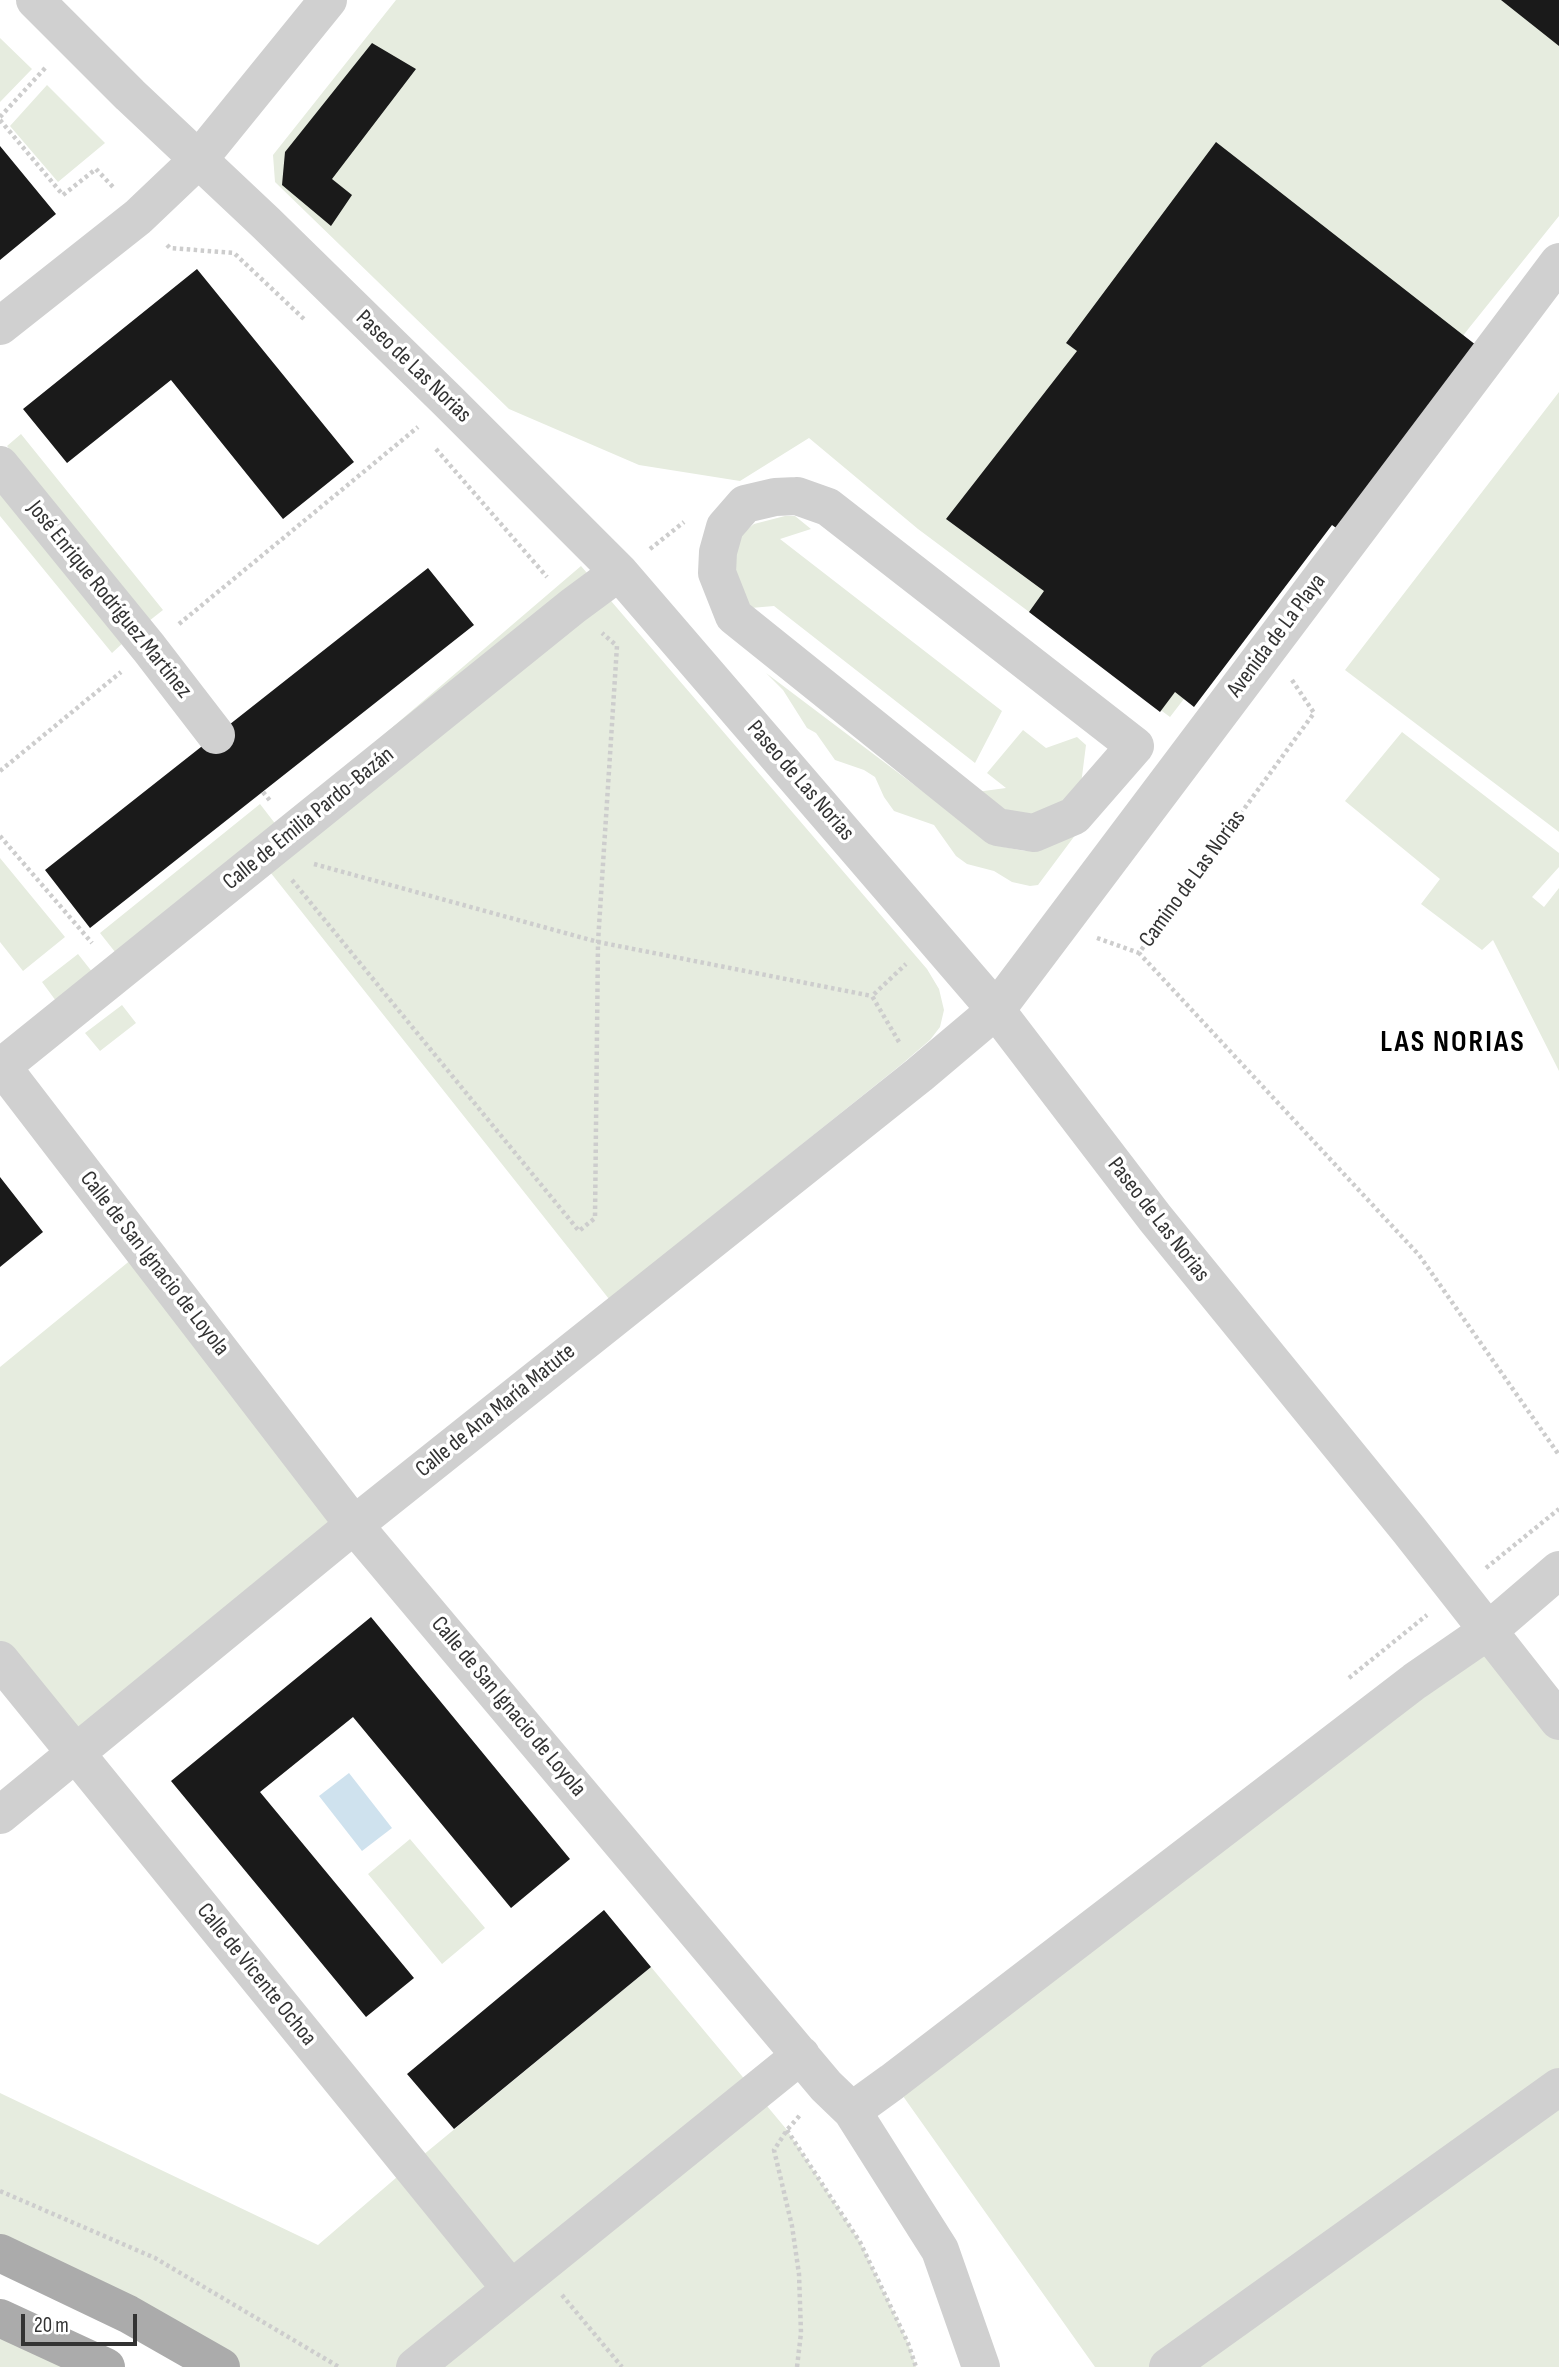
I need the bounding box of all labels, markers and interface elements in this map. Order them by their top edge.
street label: Paseo de Las Norias [349,305,477,429]
street label: José Enrique Rodríguez Martínez [21,496,197,704]
street label: Avenida de La Playa [1222,569,1332,703]
street label: Paseo de Las Norias [740,715,860,847]
street label: Calle de Emilia Pardo-Bazán [218,742,400,896]
street label: Camino de Las Norias [1134,805,1252,953]
district label: LAS NORIAS [1382,1025,1524,1061]
street label: Paseo de Las Norias [1101,1152,1215,1288]
street label: Calle de San Ignacio de Loyola [73,1166,235,1362]
street label: Calle de Ana María Matute [411,1338,581,1484]
street label: Calle de San Ignacio de Loyola [425,1611,591,1803]
street label: Calle de Vicente Ochoa [190,1898,322,2052]
scale bar [24,2300,140,2344]
text: 20 m [34,2313,69,2338]

